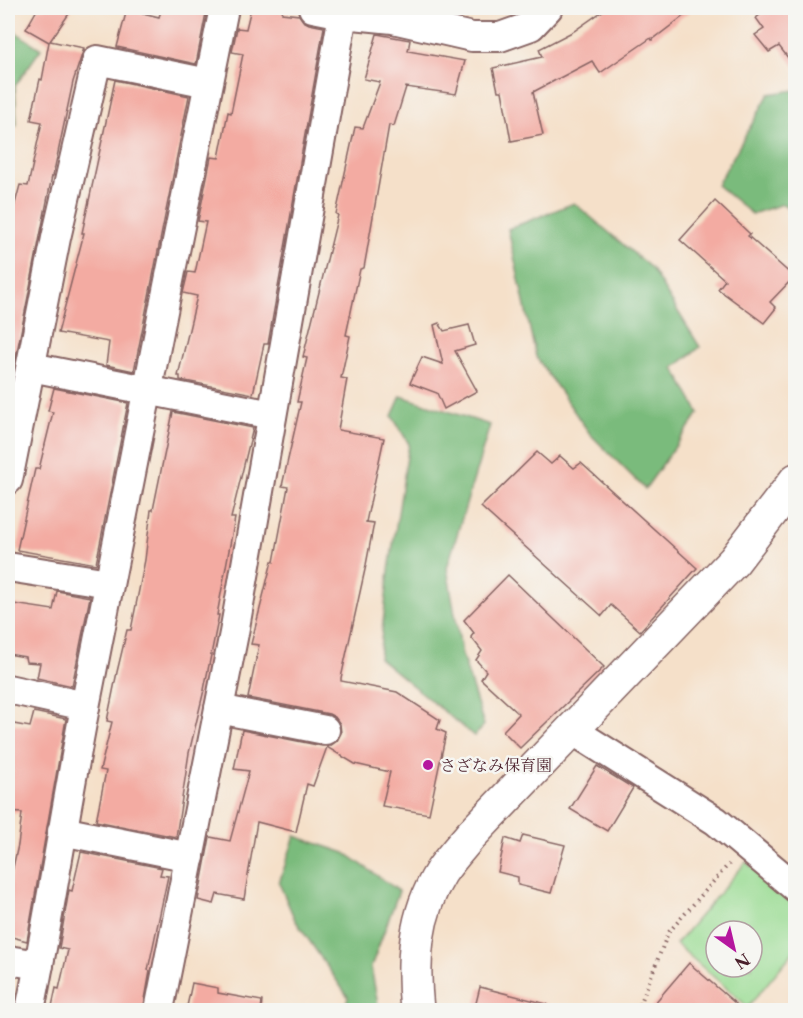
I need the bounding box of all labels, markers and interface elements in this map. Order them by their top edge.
place label: さざなみ保育園 [440,755,552,775]
marker: さざなみ保育園 [421,758,435,772]
north arrow [704,919,764,979]
text: N [731,949,754,974]

